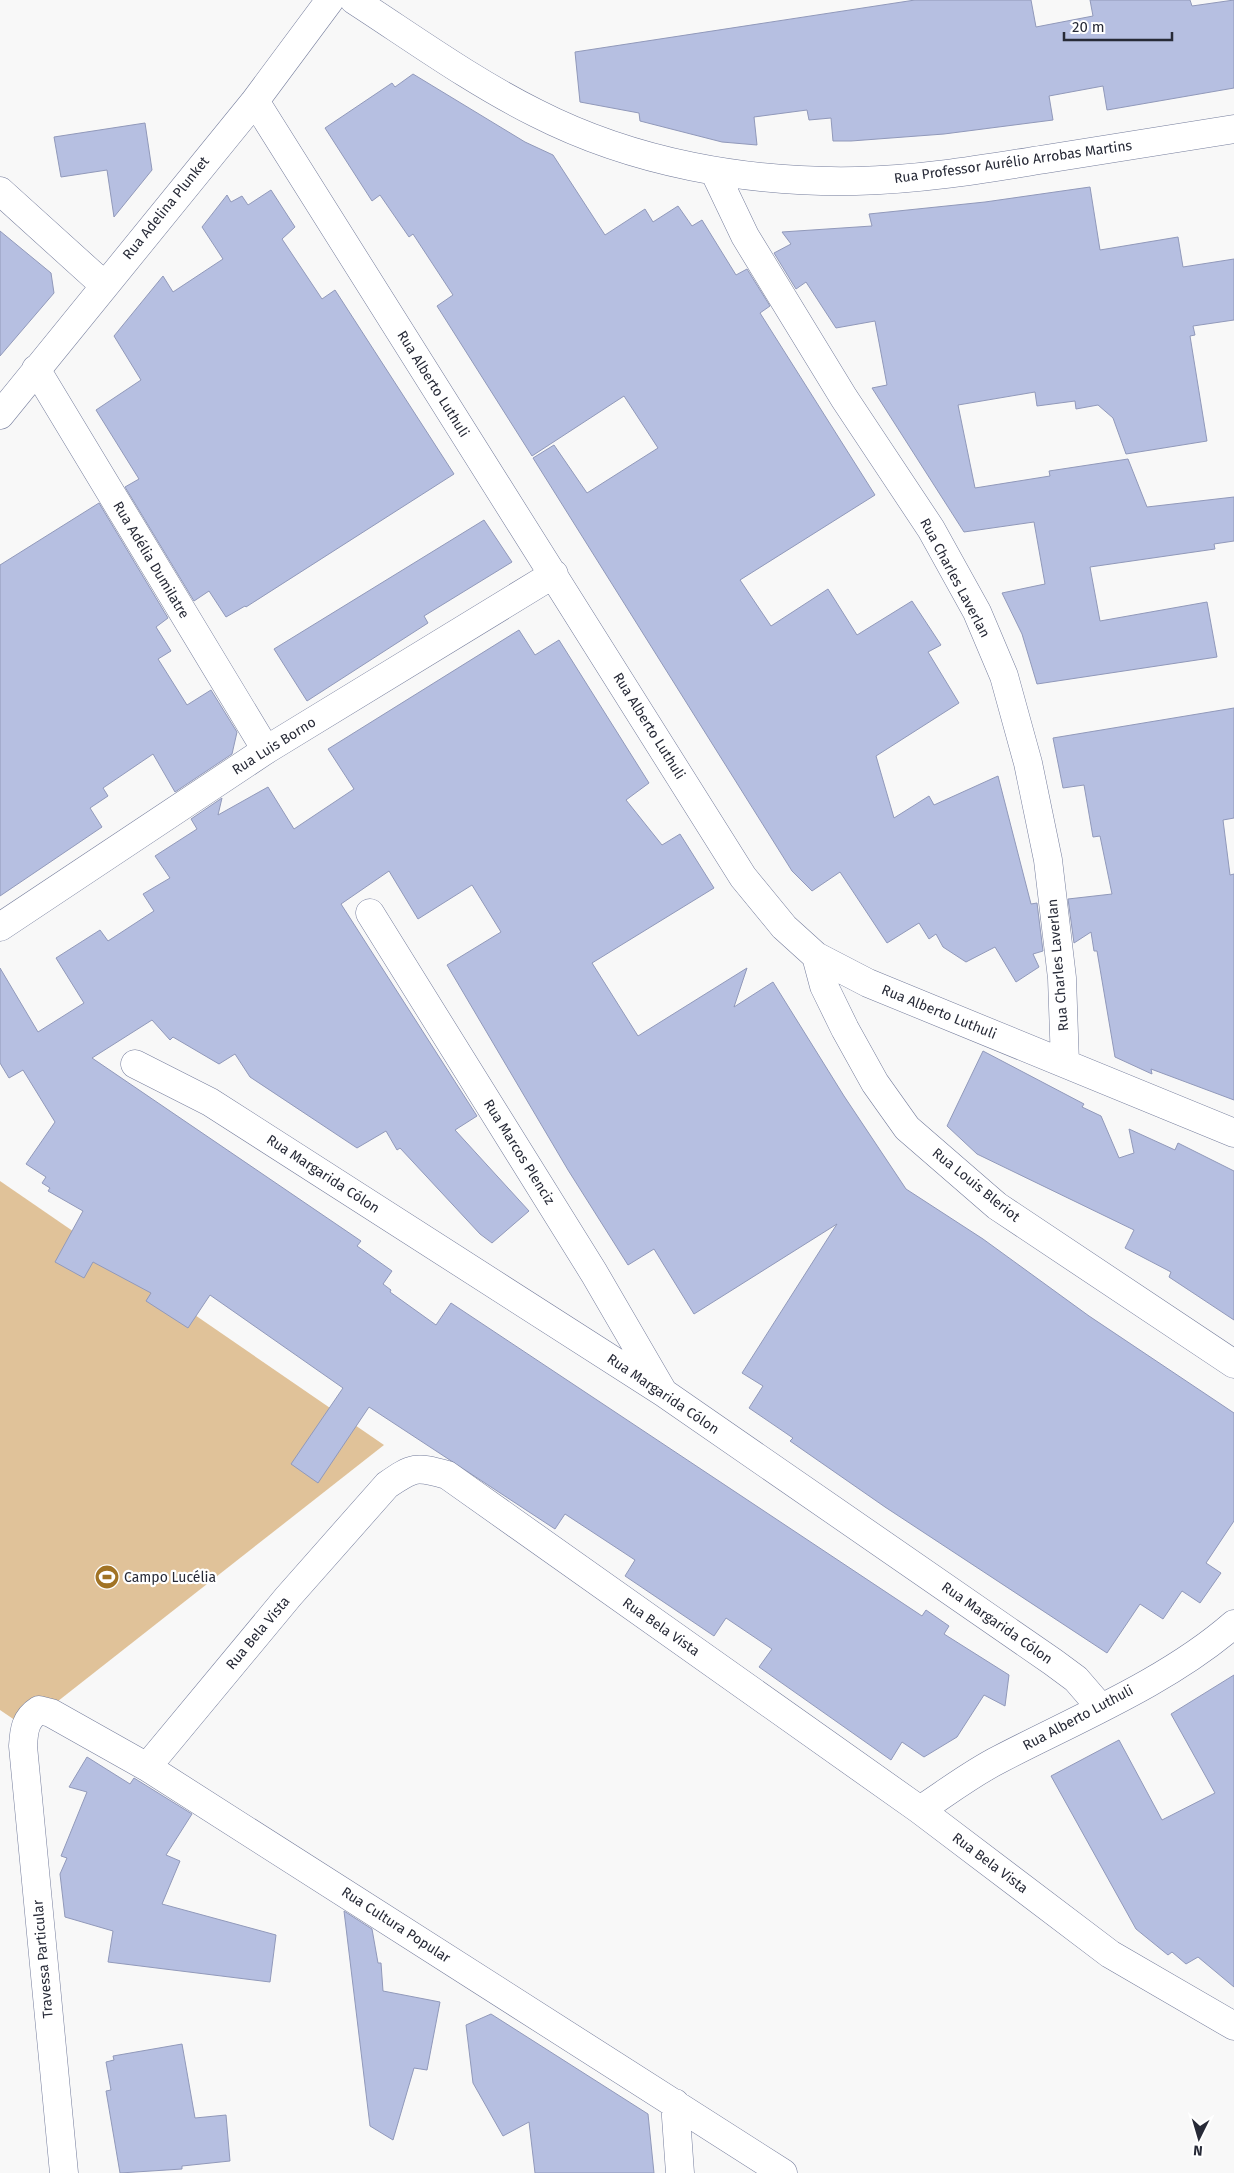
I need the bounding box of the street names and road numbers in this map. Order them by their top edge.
street label: Rua Professor Aurélio Arrobas Martins [893,137,1134,187]
street label: Rua Adelina Plunket [119,152,213,263]
street label: Rua Alberto Luthuli [393,328,473,440]
street label: Rua Adélia Dumilatre [109,498,193,622]
street label: Rua Charles Laverlan [916,515,994,641]
street label: Rua Alberto Luthuli [609,670,689,782]
street label: Rua Luis Borno [229,713,319,779]
street label: Rua Charles Laverlan [1044,898,1072,1032]
street label: Rua Alberto Luthuli [879,981,999,1043]
street label: Rua Marcos Plenciz [480,1096,558,1208]
street label: Rua Margarida Cólon [263,1131,383,1217]
street label: Rua Louis Bleriot [929,1144,1024,1226]
street label: Rua Margarida Cólon [604,1350,722,1438]
street label: Rua Margarida Cólon [938,1578,1056,1668]
street label: Rua Bela Vista [222,1593,294,1673]
street label: Rua Bela Vista [619,1594,703,1660]
street label: Rua Alberto Luthuli [1020,1682,1136,1754]
street label: Rua Bela Vista [949,1829,1031,1897]
street label: Rua Cultura Popular [338,1883,454,1967]
street label: Travessa Particular [29,1898,57,2019]

